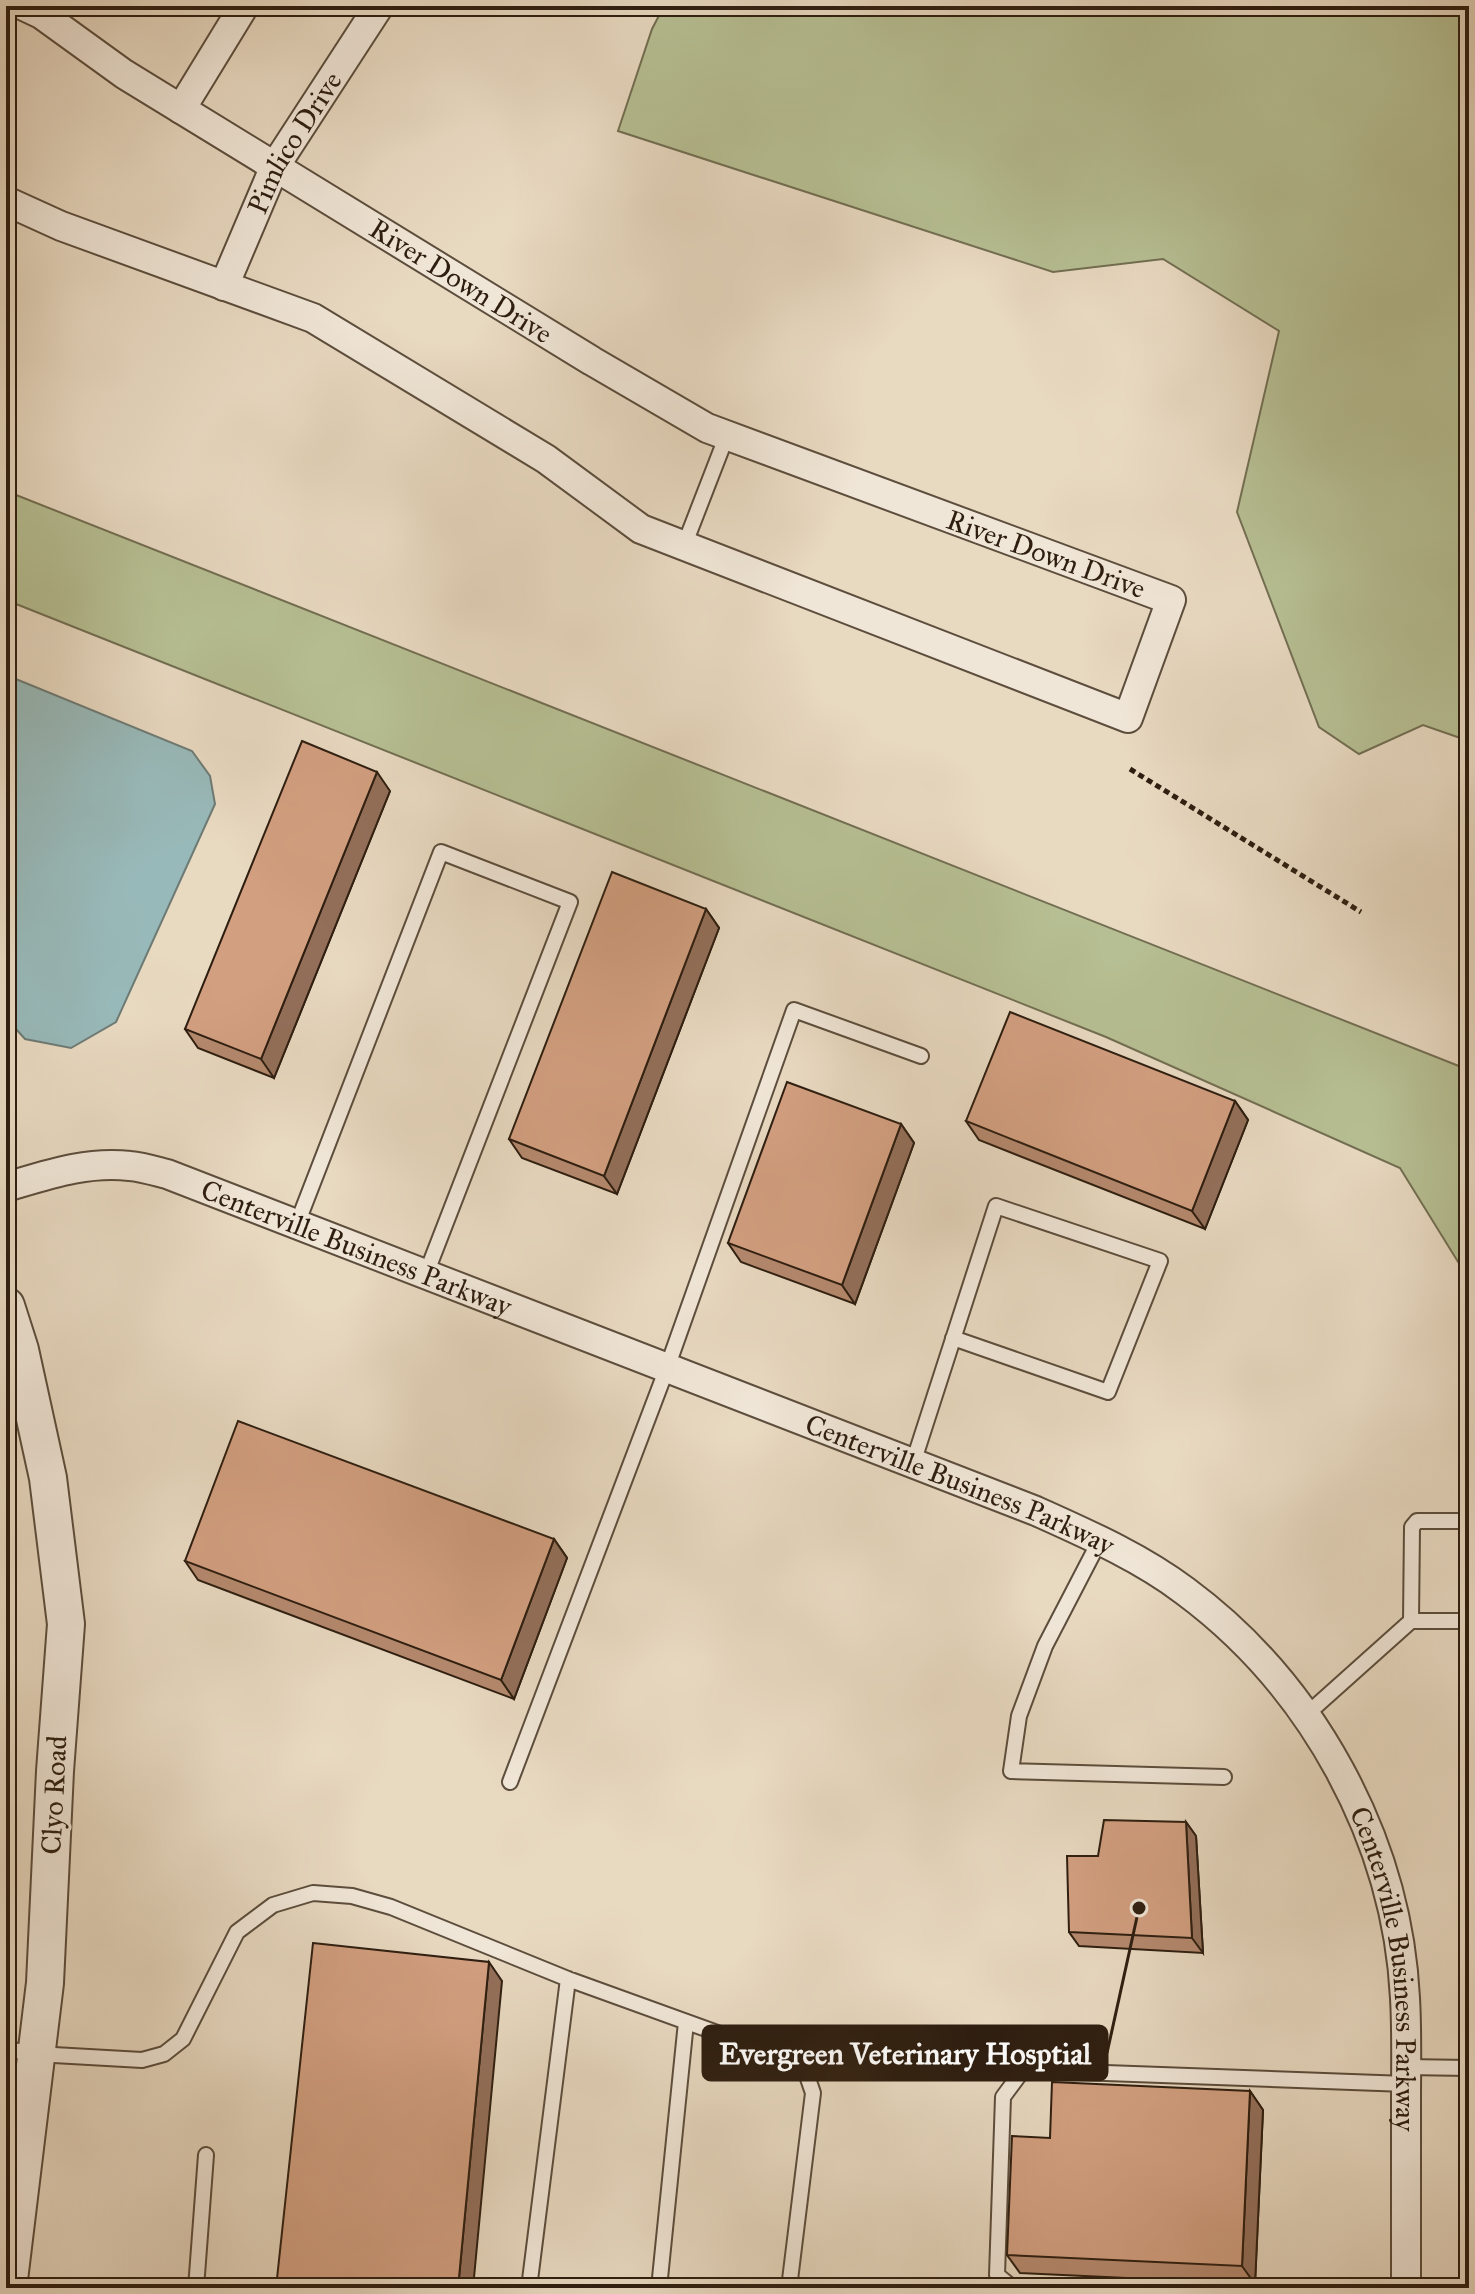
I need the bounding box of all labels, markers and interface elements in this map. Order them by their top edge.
street label: Pimlico Drive [239,65,349,219]
street label: River Down Drive [363,211,559,351]
street label: River Down Drive [942,502,1150,606]
street label: Centerville Business Parkway [196,1171,518,1324]
street label: Centerville Business Parkway [800,1406,1121,1563]
street label: Clyo Road [33,1735,75,1855]
street label: Centerville Business Parkway [1342,1801,1424,2132]
callout: Evergreen Veterinary Hosptial [703,2026,1107,2080]
text: Evergreen Veterinary Hosptial [719,2036,1092,2072]

